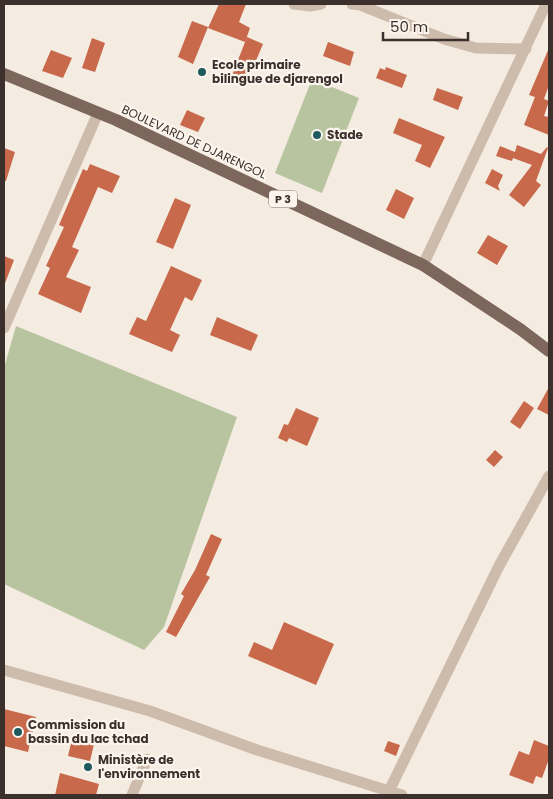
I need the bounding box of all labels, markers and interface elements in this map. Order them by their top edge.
scale bar [383,10,468,42]
text: 50 m [390,16,428,37]
place label: Ecole primaire bilingue de djarengol [212,56,343,87]
marker: Ecole primaire bilingue de djarengol [196,66,208,78]
street label: BOULEVARD DE DJARENGOL [119,100,269,183]
place label: Stade [327,126,364,143]
marker: Stade [311,129,323,141]
road number: P 3 [269,190,297,208]
place label: Commission du bassin du lac tchad [28,716,149,747]
marker: Commission du bassin du lac tchad [12,726,24,738]
place label: Ministère de l'environnement [98,751,200,782]
marker: Ministère de l'environnement [82,761,94,773]

